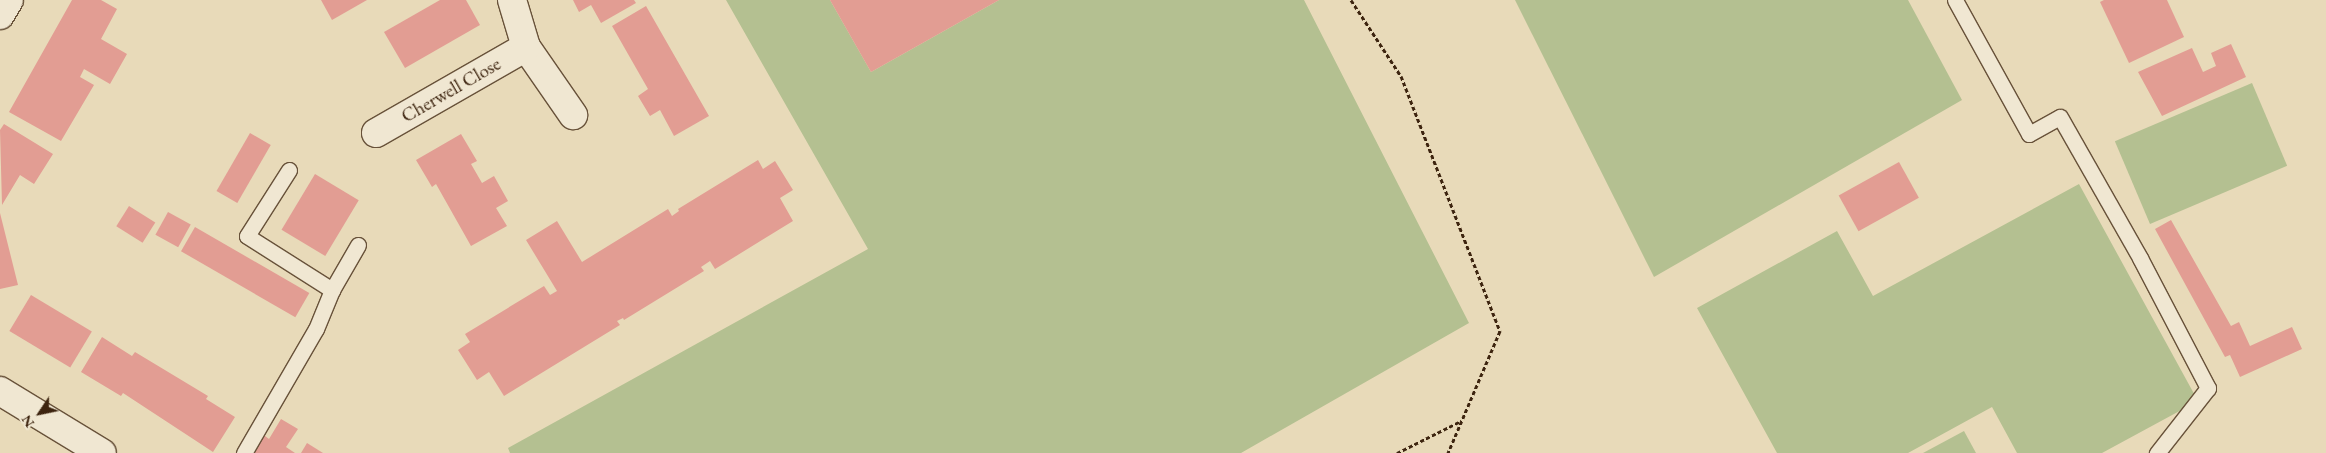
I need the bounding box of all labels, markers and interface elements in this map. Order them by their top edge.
street label: Cherwell Close [397,52,505,128]
north arrow [15,388,65,438]
text: N [17,412,38,431]

